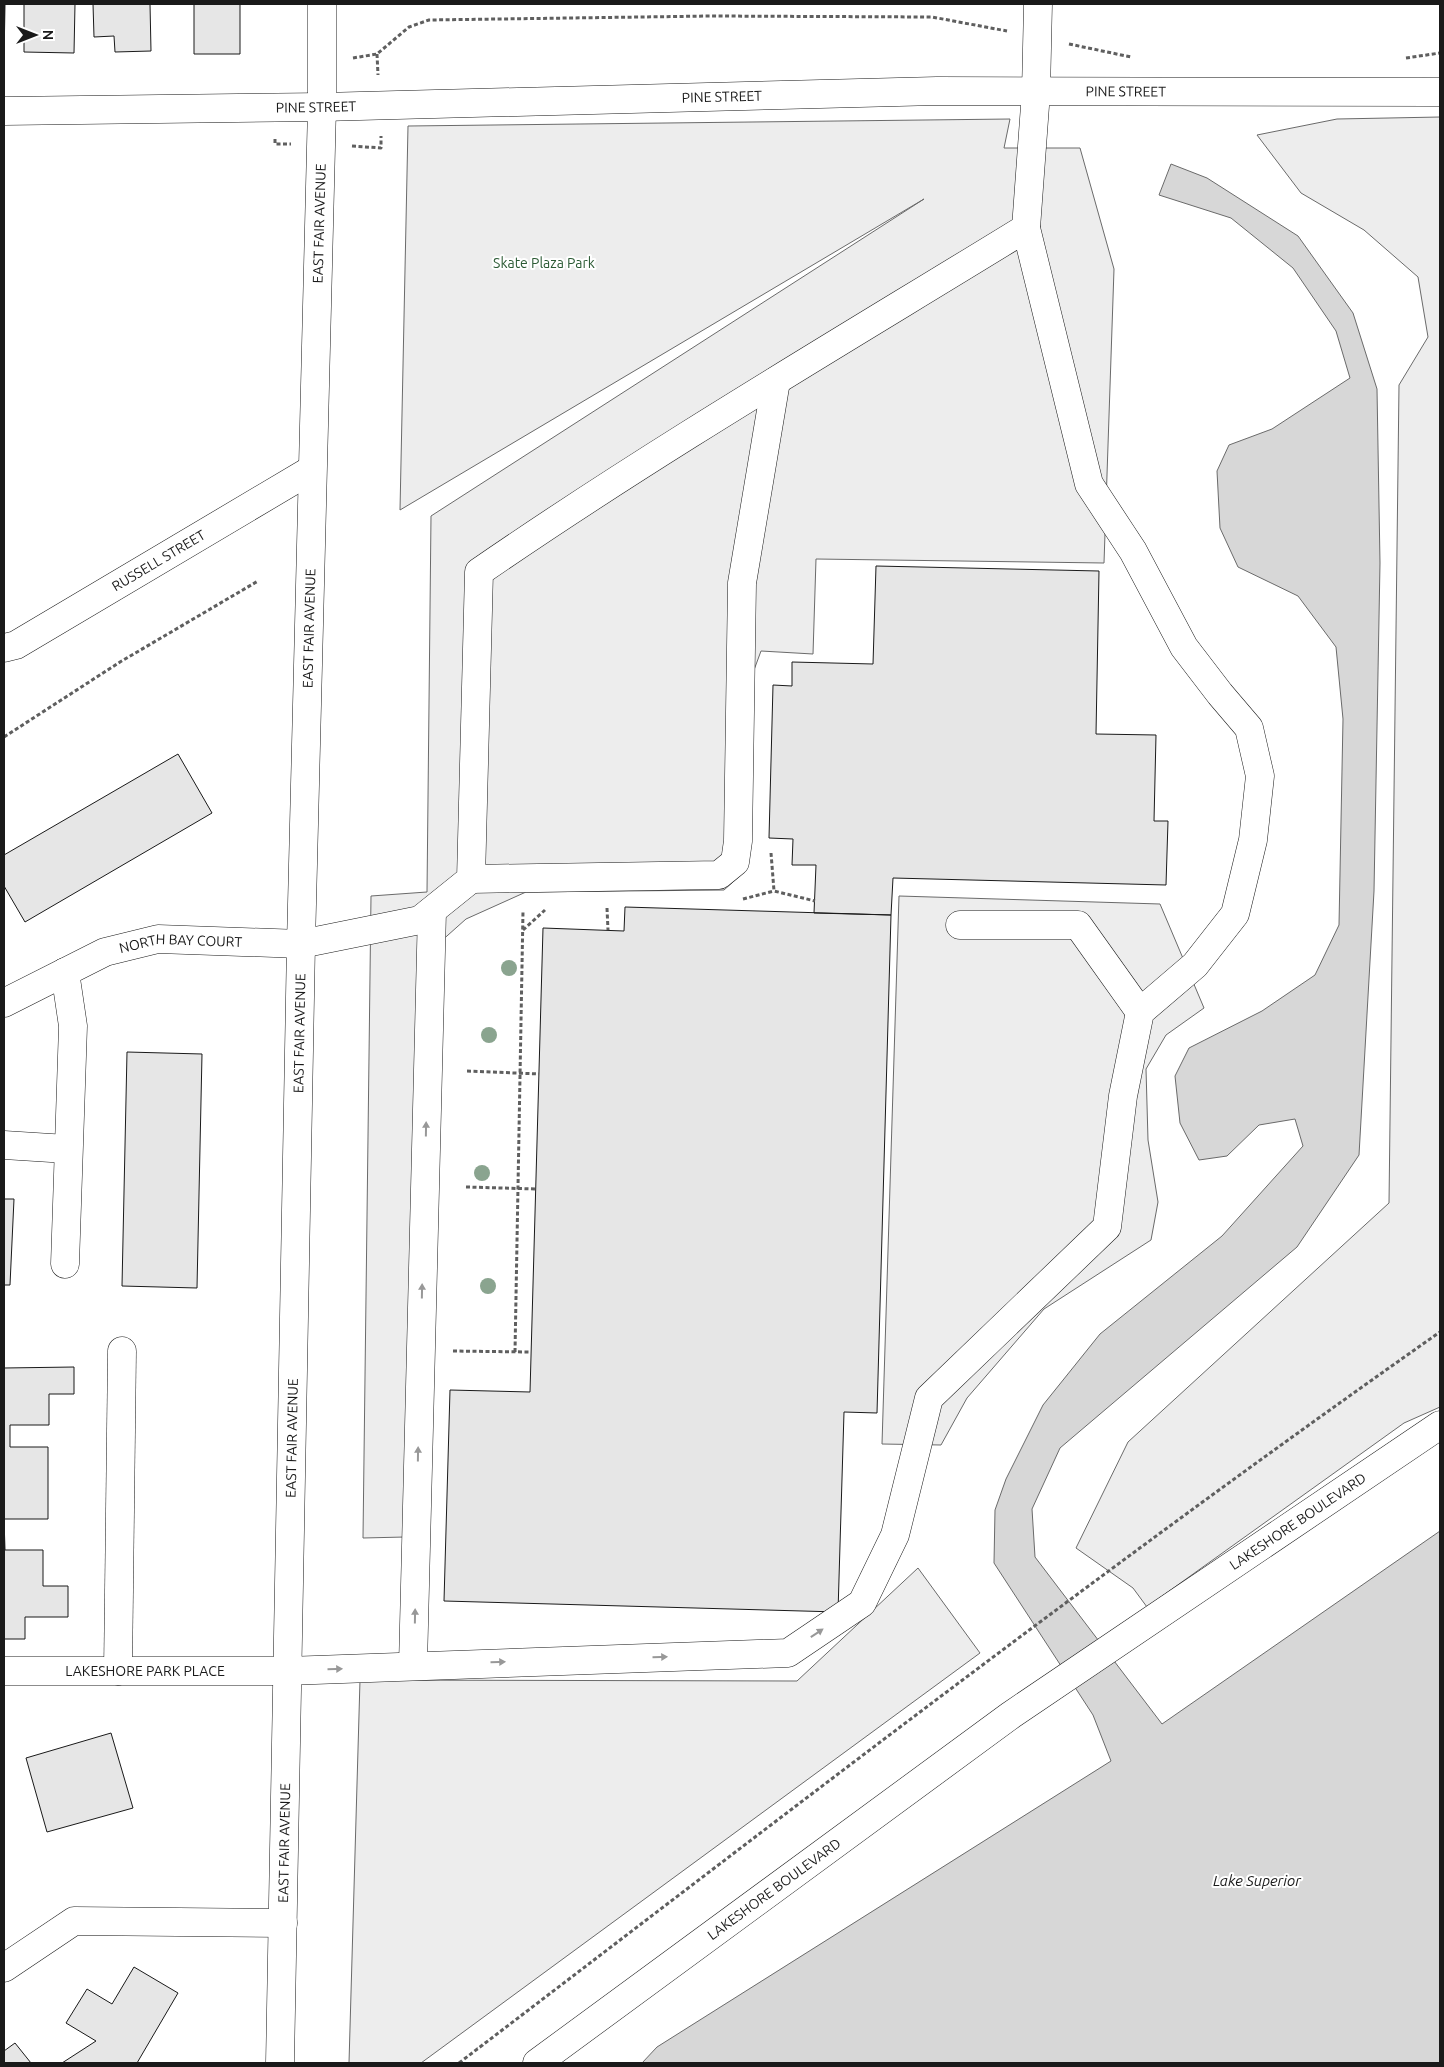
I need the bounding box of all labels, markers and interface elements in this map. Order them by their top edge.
north arrow [10,10,60,60]
text: N [40,30,56,40]
street label: PINE STREET [1086,83,1166,99]
street label: PINE STREET [681,88,762,106]
street label: PINE STREET [276,98,357,116]
street label: EAST FAIR AVENUE [310,163,329,284]
park label: Skate Plaza Park [493,255,595,271]
street label: RUSSELL STREET [109,527,208,594]
street label: EAST FAIR AVENUE [299,568,318,688]
street label: NORTH BAY COURT [117,931,243,956]
street label: EAST FAIR AVENUE [290,973,308,1093]
one-way arrow [422,1121,430,1137]
one-way arrow [419,1283,427,1299]
street label: EAST FAIR AVENUE [283,1378,301,1498]
one-way arrow [415,1446,423,1462]
street label: LAKESHORE BOULEVARD [1226,1469,1369,1573]
one-way arrow [411,1608,419,1624]
one-way arrow [810,1629,824,1638]
one-way arrow [653,1653,669,1661]
one-way arrow [490,1658,506,1666]
street label: LAKESHORE PARK PLACE [65,1663,225,1679]
one-way arrow [328,1664,344,1672]
street label: EAST FAIR AVENUE [275,1783,293,1903]
street label: LAKESHORE BOULEVARD [704,1835,844,1943]
water label: Lake Superior [1213,1872,1302,1889]

